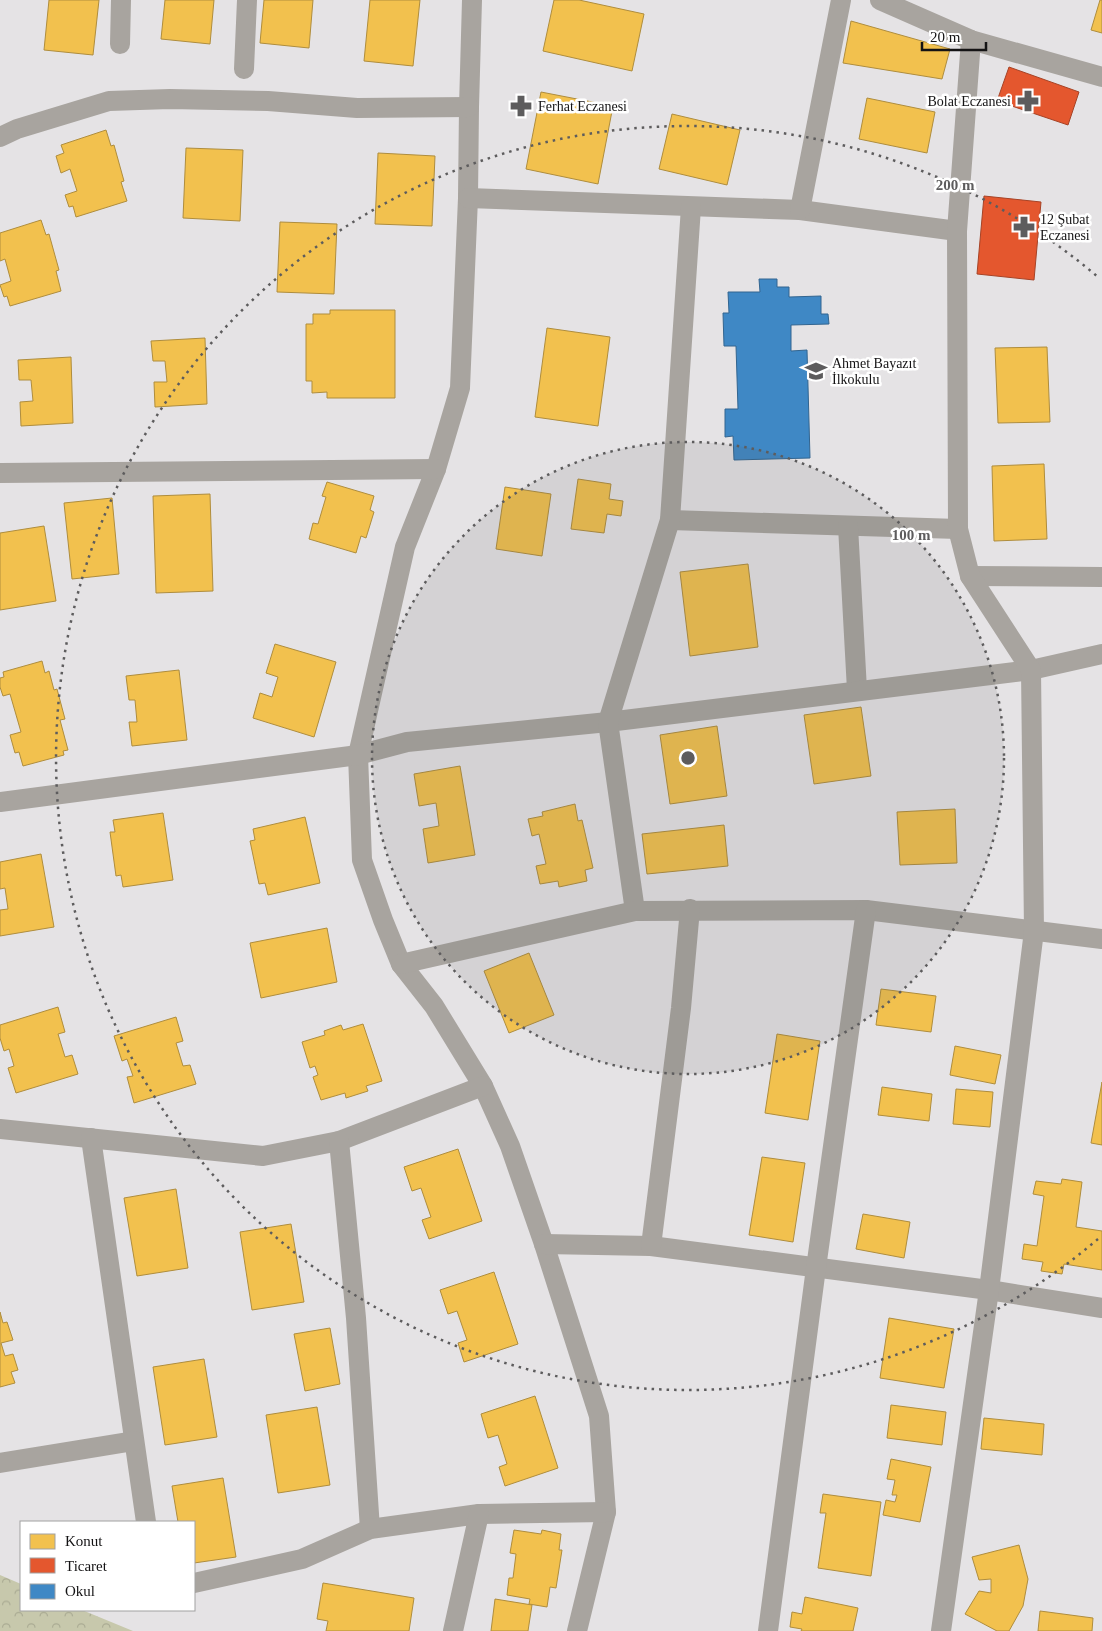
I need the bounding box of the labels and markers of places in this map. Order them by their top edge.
pharmacy icon: Bolat Eczanesi [1015,88,1041,114]
pharmacy icon: Ferhat Eczanesi [508,93,534,119]
place label: Bolat Eczanesi [927,94,1011,109]
place label: Ferhat Eczanesi [538,99,627,114]
place label: 12 Şubat Eczanesi [1040,212,1090,243]
pharmacy icon: 12 Şubat Eczanesi [1011,214,1037,240]
place label: Ahmet Bayazıt İlkokulu [832,356,916,387]
school or university icon: Ahmet Bayazıt İlkokulu [803,358,829,384]
centre of rings [679,749,697,767]

